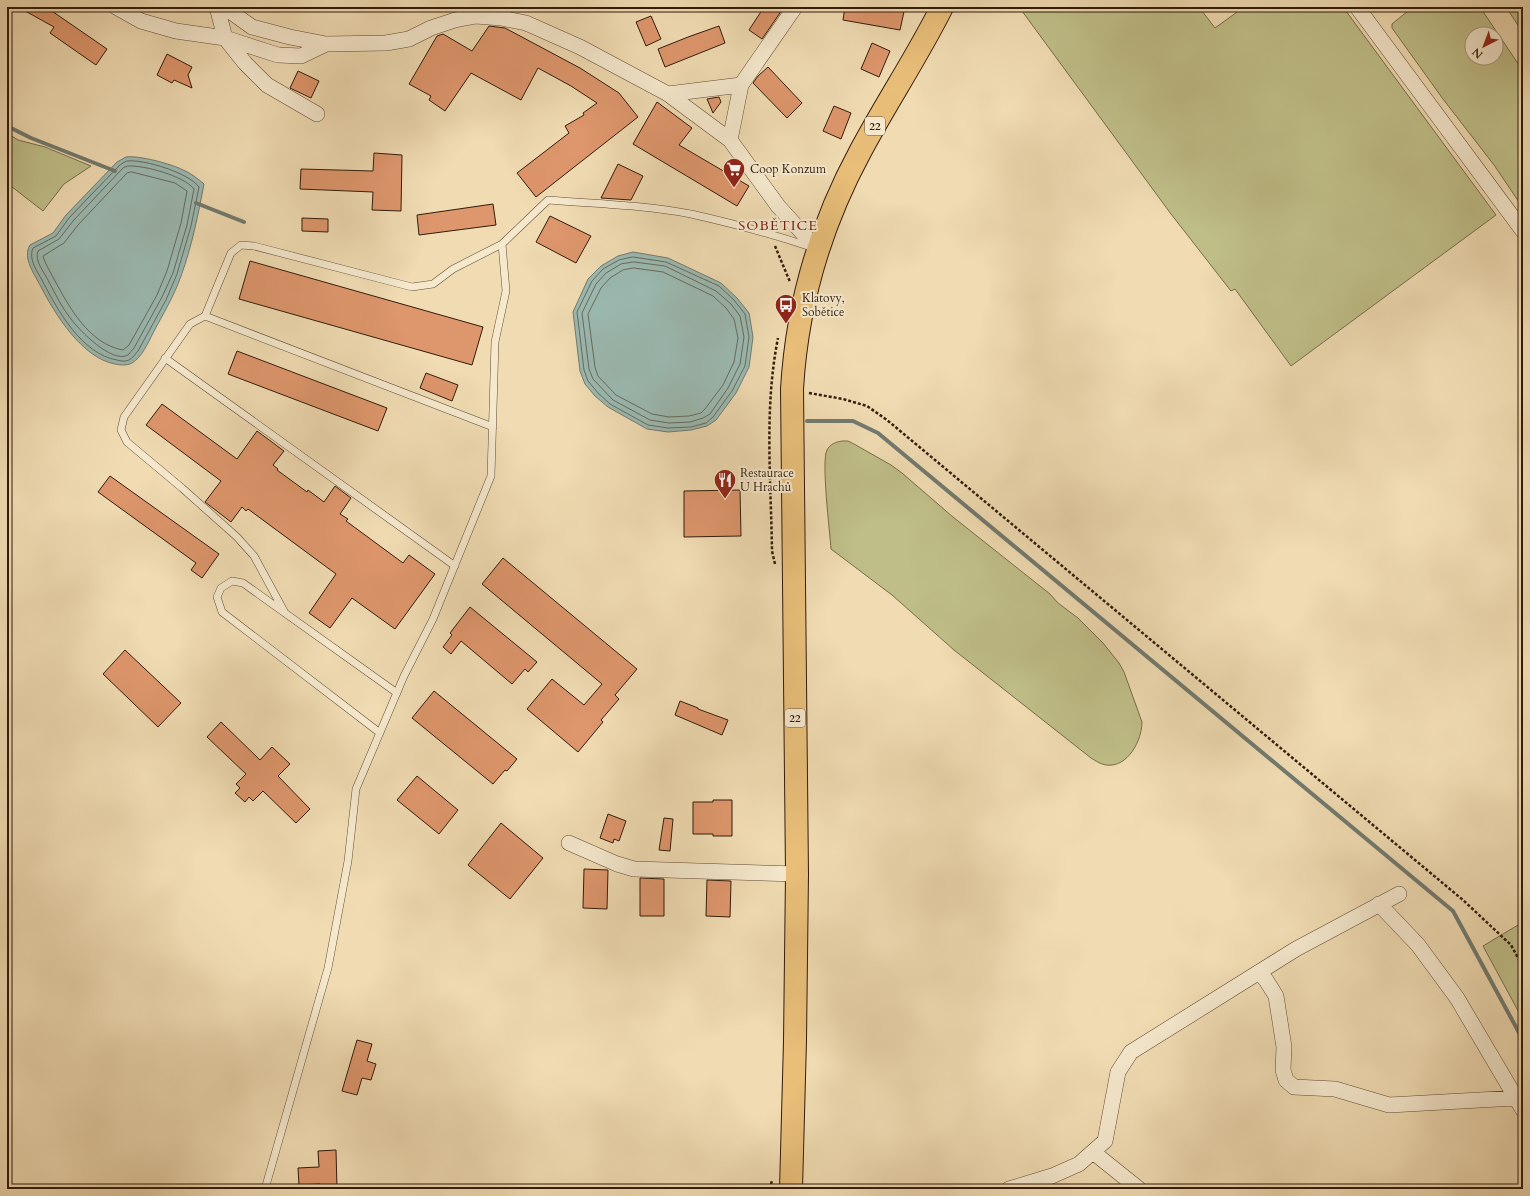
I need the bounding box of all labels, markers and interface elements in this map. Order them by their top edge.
north arrow [1464,26,1504,66]
text: N [1469,44,1486,62]
road number: 22 [865,117,885,135]
supermarket icon: Coop Konzum [721,156,747,189]
place label: Coop Konzum [750,161,827,177]
district label: SOBĚTICE [738,216,818,235]
place label: Klatovy, Sobětice [802,290,845,320]
bus stop icon: Klatovy, Sobětice [773,292,799,325]
place label: Restaurace U Hrachů [740,465,794,495]
restaurant icon: Restaurace U Hrachů [712,467,738,500]
road number: 22 [785,709,805,727]

